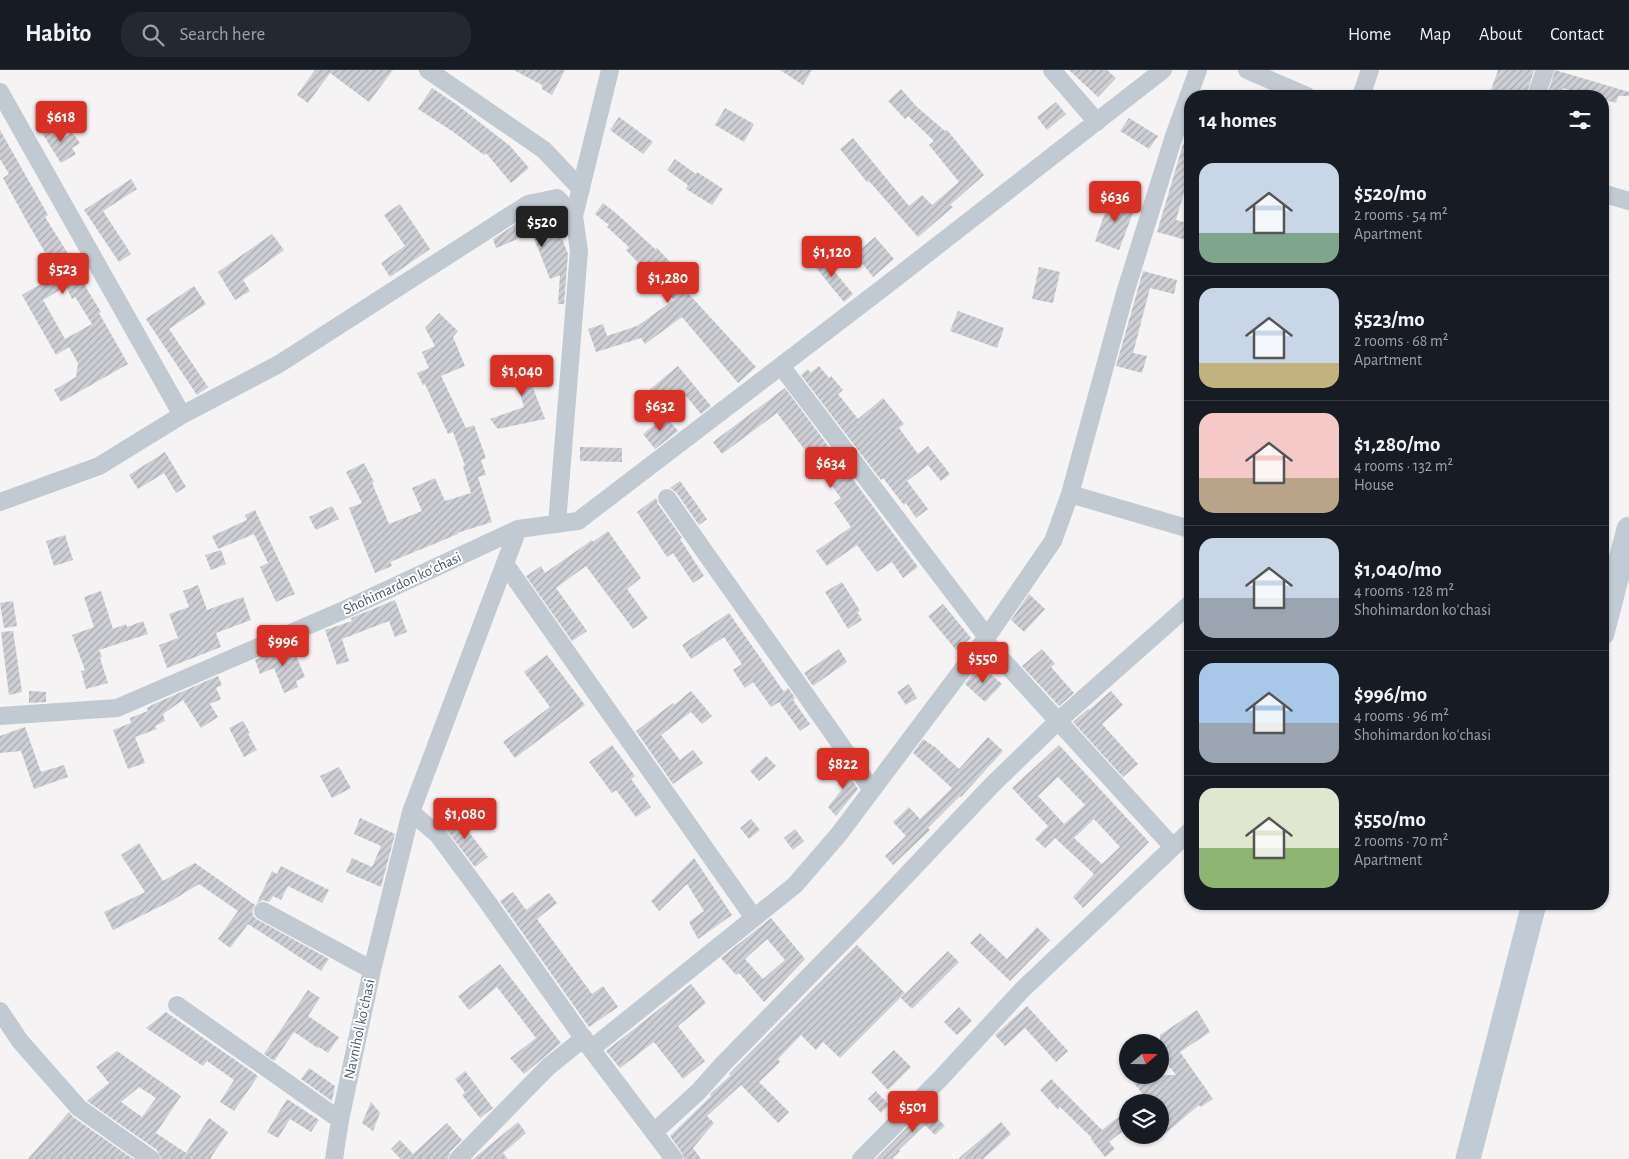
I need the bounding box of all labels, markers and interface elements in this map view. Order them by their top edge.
search box [121,12,471,57]
icon: search [139,21,167,49]
text: Habito [25,22,91,46]
text: Search here [179,25,265,44]
text: Home [1348,26,1391,44]
text: Map [1419,26,1451,44]
text: About [1479,26,1522,44]
text: Contact [1550,26,1604,44]
pin: $618 [31,100,91,143]
icon: filters [1566,106,1594,134]
text: $618 [47,109,75,125]
text: 14 homes [1199,110,1277,131]
pin: $636 [1085,180,1145,223]
icon: home [1239,183,1299,243]
text: $520/mo [1354,183,1427,204]
text: $636 [1100,189,1130,205]
pin: $520 [512,206,572,248]
text: 2 rooms · 54 m² [1354,207,1448,223]
text: $520 [527,214,557,230]
text: Apartment [1354,226,1422,242]
pin: $1,120 [791,236,873,278]
text: $1,120 [813,244,851,260]
pin: $523 [33,252,93,295]
text: $523 [49,261,77,277]
pin: $1,280 [627,262,709,304]
text: $1,280 [648,270,688,286]
icon: home [1239,308,1299,368]
text: $523/mo [1354,309,1425,330]
text: 2 rooms · 68 m² [1354,333,1448,349]
text: Apartment [1354,352,1422,368]
pin: $1,040 [481,354,563,397]
text: $1,040 [501,363,543,379]
pin: $632 [630,390,690,432]
text: $632 [645,398,675,414]
icon: home [1239,433,1299,493]
text: $1,280/mo [1354,434,1440,455]
pin: $634 [801,446,861,489]
text: $634 [816,455,846,471]
text: 4 rooms · 132 m² [1354,458,1453,474]
text: House [1354,477,1394,493]
street label: Shohimardon koʻchasi [341,550,464,617]
icon: home [1239,558,1299,618]
text: $1,040/mo [1354,559,1442,580]
text: 4 rooms · 128 m² [1354,583,1454,599]
text: Shohimardon koʻchasi [1354,602,1491,618]
pin: $996 [253,624,313,667]
text: $996 [268,633,298,649]
pin: $550 [953,642,1013,684]
text: $550 [968,650,998,666]
icon: home [1239,683,1299,743]
text: $996/mo [1354,684,1427,705]
text: 4 rooms · 96 m² [1354,708,1449,724]
text: Shohimardon koʻchasi [1354,727,1491,743]
pin: $822 [813,748,873,790]
text: $822 [828,756,858,772]
pin: $1,080 [424,798,506,840]
text: $1,080 [444,806,486,822]
icon: home [1239,808,1299,868]
text: $550/mo [1354,809,1426,830]
text: 2 rooms · 70 m² [1354,833,1448,849]
text: Apartment [1354,852,1422,868]
street label: Navnihol koʻchasi [342,978,377,1081]
north arrow [1119,1034,1169,1084]
map controls [1119,1034,1169,1144]
pin: $501 [883,1090,943,1133]
button: layers [1119,1094,1169,1144]
text: $501 [899,1099,927,1115]

